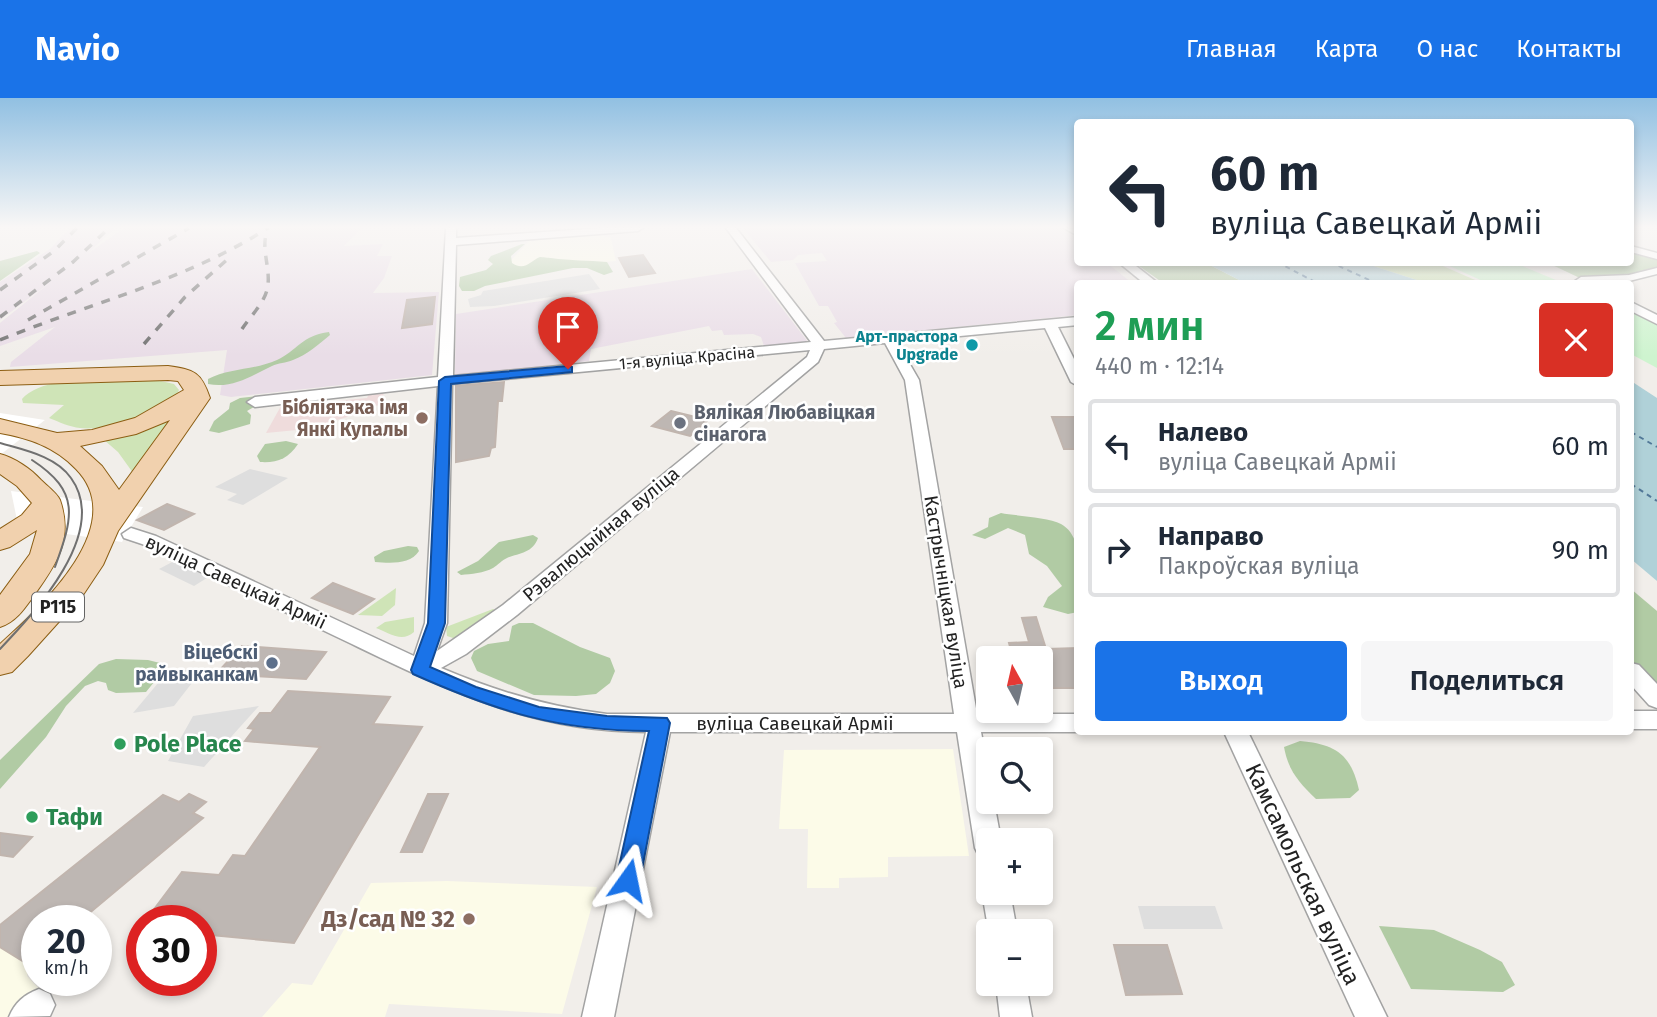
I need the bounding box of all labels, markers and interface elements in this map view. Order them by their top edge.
text: Navio [35,29,120,69]
text: Главная [1186,35,1277,63]
text: Карта [1315,35,1378,63]
text: О нас [1416,35,1478,63]
text: Контакты [1516,35,1622,63]
text: 60 m [1210,144,1319,203]
icon: left [1095,147,1186,238]
text: вуліца Савецкай Арміі [1210,204,1542,242]
pin [538,297,598,369]
text: 2 мин [1095,301,1205,351]
button: close [1539,303,1613,377]
icon: arrive [549,308,587,346]
place label: Арт-прастора Upgrade [855,327,958,364]
marker: Арт-прастора Upgrade [964,337,980,353]
street label: 1-я вуліца Красіна [618,343,756,373]
text: 440 m · 12:14 [1095,352,1224,380]
place label: Бібліятэка імя Янкі Купалы [282,396,408,441]
place label: Вялікая Любавіцкая сінагога [694,401,875,446]
marker: Бібліятэка імя Янкі Купалы [414,410,430,426]
marker: Вялікая Любавіцкая сінагога [672,415,688,431]
text: Налево [1158,417,1248,448]
icon: left [1099,427,1137,465]
text: 60 m [1551,431,1609,462]
text: вуліца Савецкай Арміі [1158,448,1397,476]
street label: Рэвалюцыйная вуліца [518,462,684,606]
street label: Кастрычніцкая вуліца [919,494,973,690]
text: Направо [1158,521,1264,552]
street label: вуліца Савецкай Арміі [142,530,330,634]
icon: right [1099,531,1137,569]
text: 90 m [1552,535,1609,566]
text: Пакроўская вуліца [1158,552,1359,580]
road number: Р115 [32,592,84,622]
place label: Віцебскі райвыканкам [135,641,258,686]
button: Выход [1095,641,1347,721]
button: Поделиться [1361,641,1613,721]
north arrow [976,646,1054,723]
map controls [976,646,1053,996]
marker: Віцебскі райвыканкам [264,655,280,671]
street label: вуліца Савецкай Арміі [696,712,894,735]
place label: Pole Place [134,730,242,758]
marker: Pole Place [112,736,128,752]
button: search [976,737,1053,814]
street label: Камсамольская вуліца [1239,759,1367,989]
place label: Тафи [46,803,103,831]
marker: Тафи [24,809,40,825]
button: + [976,828,1053,905]
position arrow [591,843,665,917]
speed limit sign: 30 [126,905,217,996]
place label: Дз/сад № 32 [321,905,455,933]
marker: Дз/сад № 32 [461,911,477,927]
button: − [976,919,1053,996]
text: 20 [47,920,86,962]
text: km/h [44,957,89,979]

